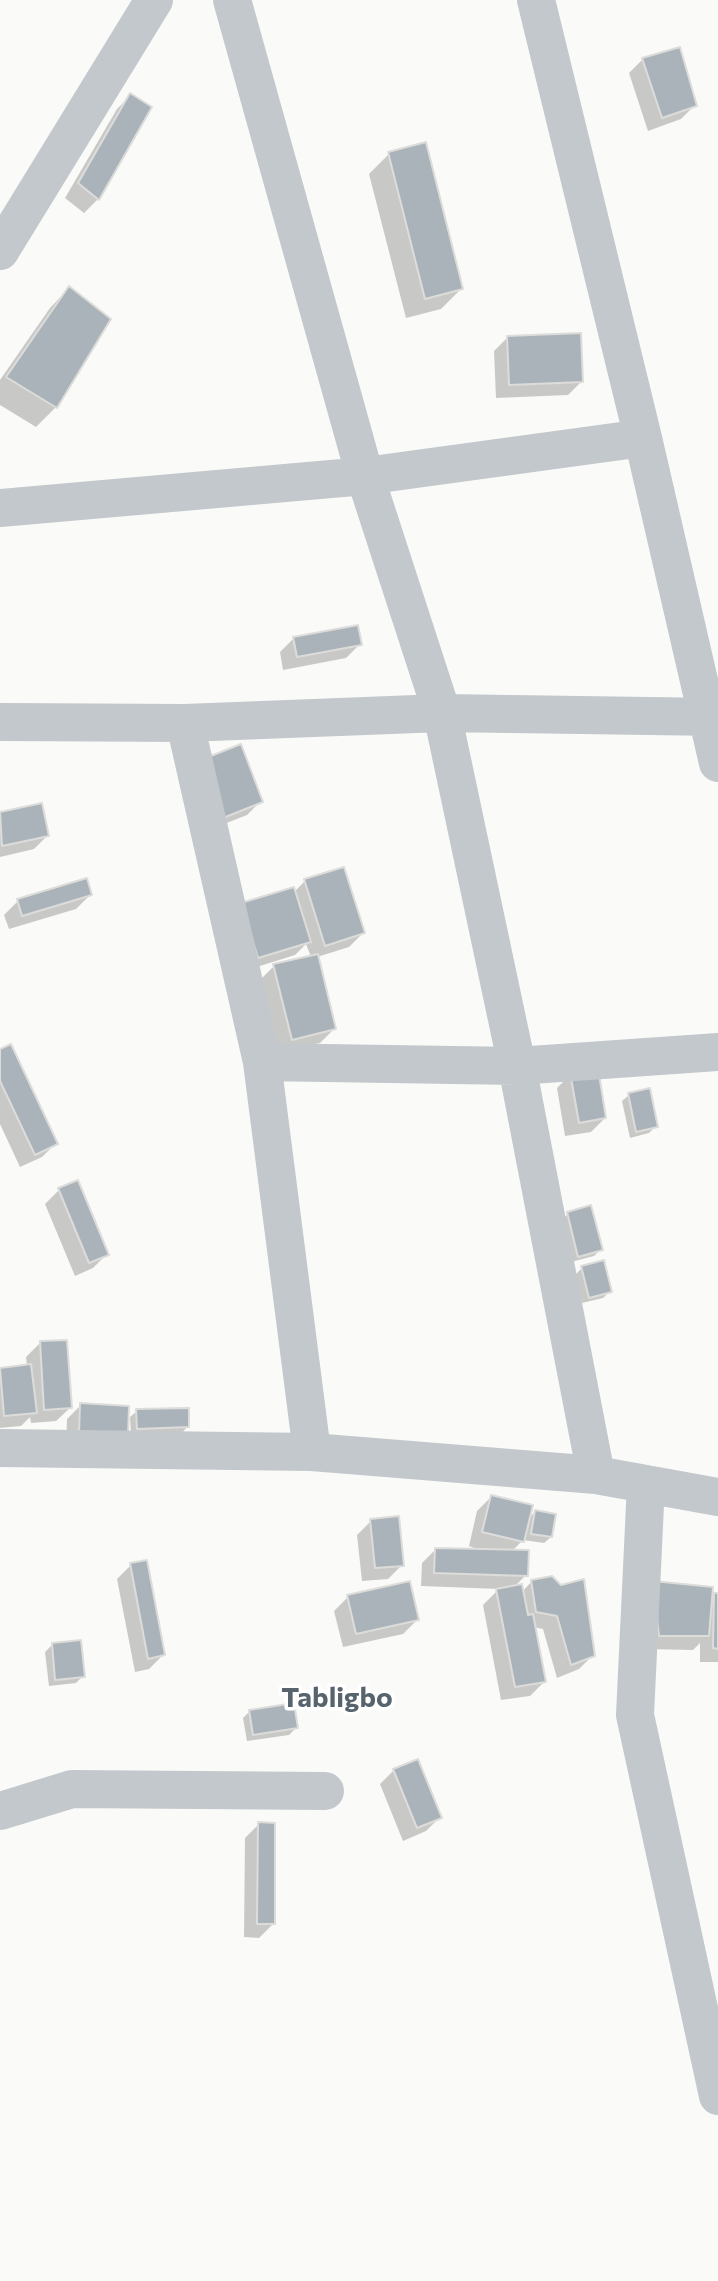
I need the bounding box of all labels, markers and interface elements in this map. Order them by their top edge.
district label: Tabligbo [281,1681,393,1715]

